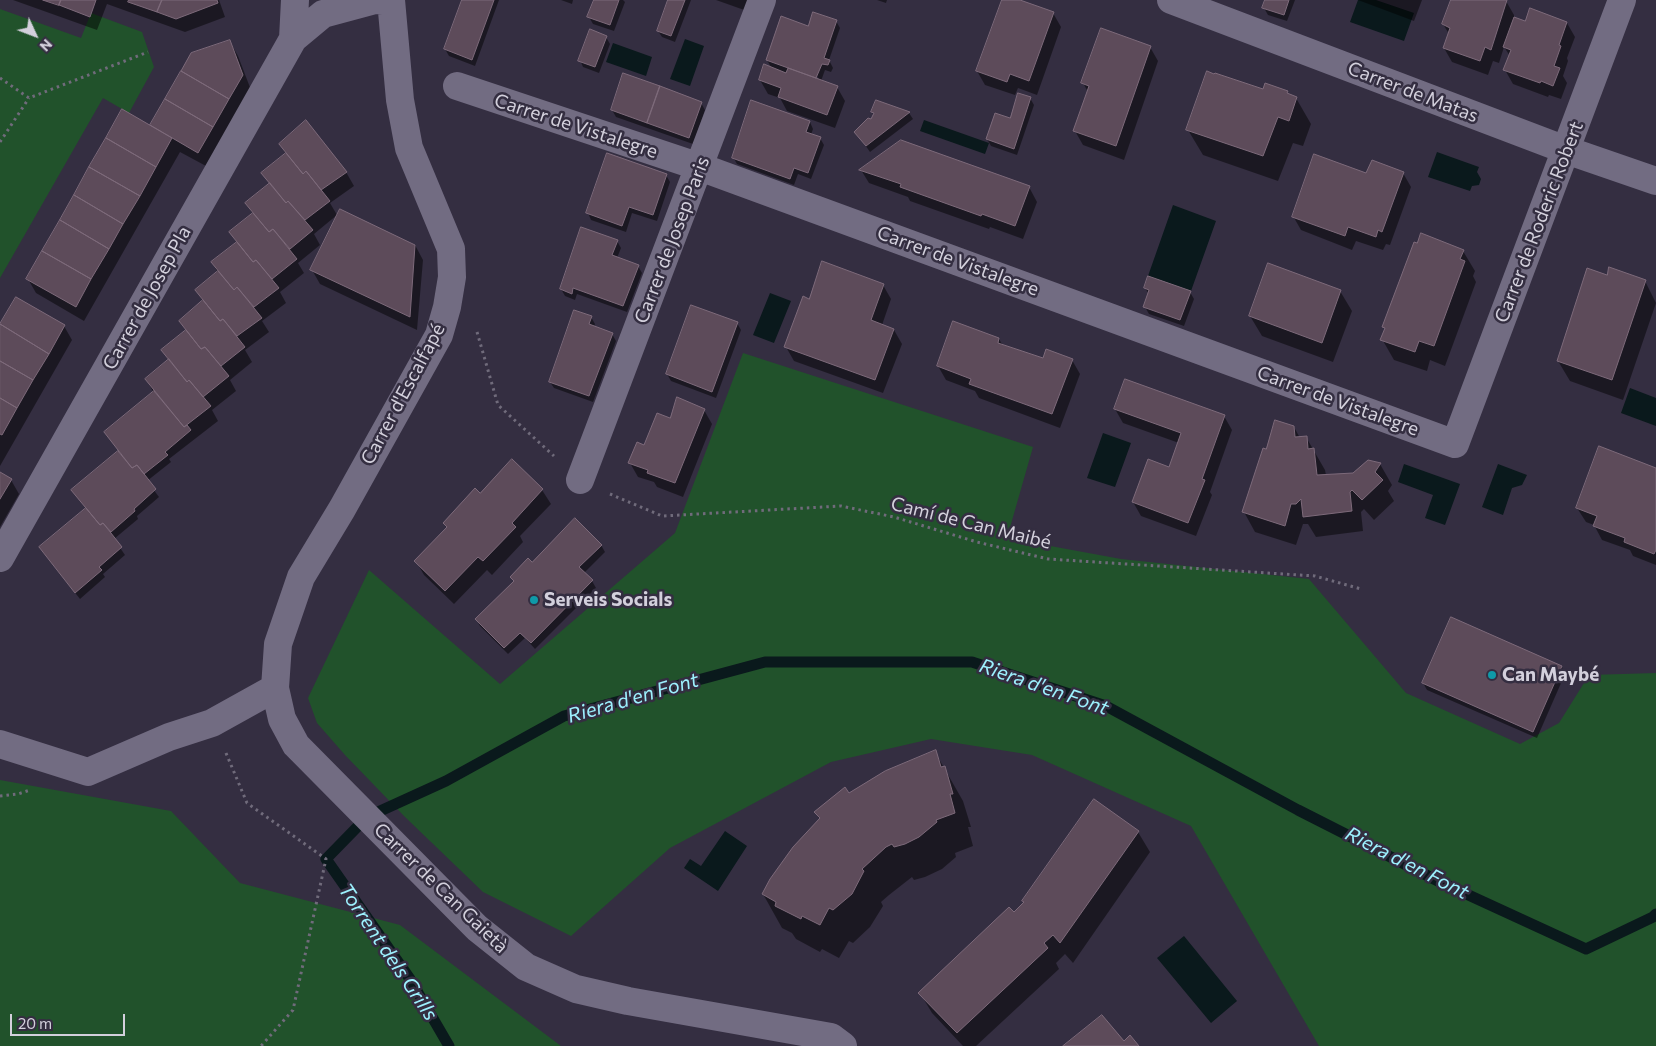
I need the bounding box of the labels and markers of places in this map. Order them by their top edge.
place label: Serveis Socials [544,589,672,611]
marker: Serveis Socials [528,594,540,606]
place label: Can Maybé [1502,664,1599,686]
marker: Can Maybé [1486,669,1498,681]

